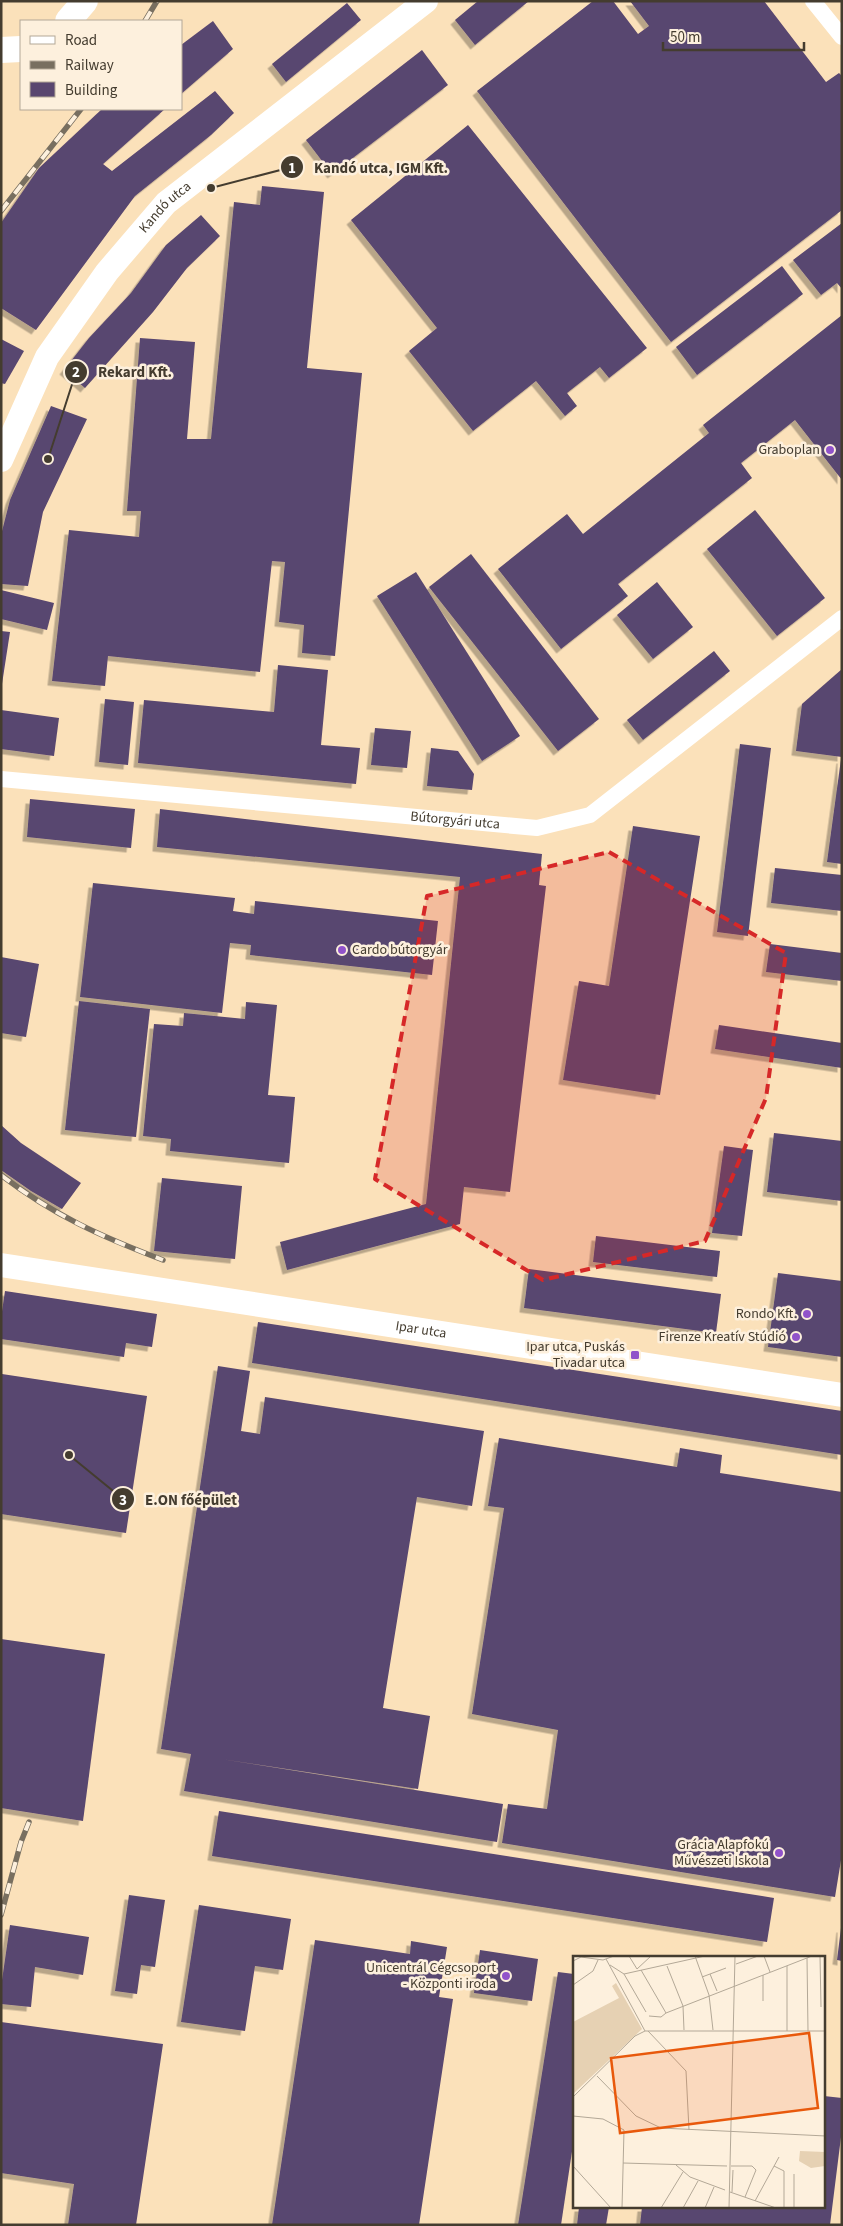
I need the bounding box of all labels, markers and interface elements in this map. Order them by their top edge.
legend [20,20,182,110]
scale bar [663,20,804,52]
text: 50 m [670,27,700,48]
text: Road [65,30,97,51]
text: Railway [65,55,114,76]
text: Building [65,80,118,101]
callout: Kandó utca, IGM Kft. [279,152,458,182]
text: 1 [288,158,296,179]
text: Kandó utca, IGM Kft. [314,158,448,179]
street label: Kandó utca [134,177,196,238]
callout: Rekard Kft. [63,357,182,387]
text: 2 [72,362,80,383]
text: Rekard Kft. [98,362,172,383]
place label: Graboplan [758,440,820,460]
marker: Graboplan [824,444,836,456]
street label: Bútorgyári utca [409,806,501,835]
place label: Cardo bútorgyár [352,940,448,960]
marker: Cardo bútorgyár [336,944,348,956]
place label: Rondo Kft. [736,1304,797,1324]
marker: Rondo Kft. [801,1308,813,1320]
street label: Ipar utca [394,1316,448,1344]
place label: Firenze Kreatív Stúdió [659,1327,786,1347]
marker: Firenze Kreatív Stúdió [790,1331,802,1343]
place label: Ipar utca, Puskás Tivadar utca [526,1337,625,1373]
marker: Ipar utca, Puskás Tivadar utca [629,1349,641,1361]
callout: E.ON főépület [110,1484,247,1514]
text: 3 [119,1490,127,1511]
text: E.ON főépület [145,1490,237,1511]
place label: Grácia Alapfokú Művészeti Iskola [674,1835,769,1871]
marker: Grácia Alapfokú Művészeti Iskola [773,1847,785,1859]
inset map [573,1956,826,2208]
place label: Unicentrál Cégcsoport - Központi iroda [366,1958,496,1994]
marker: Unicentrál Cégcsoport - Központi iroda [500,1970,512,1982]

